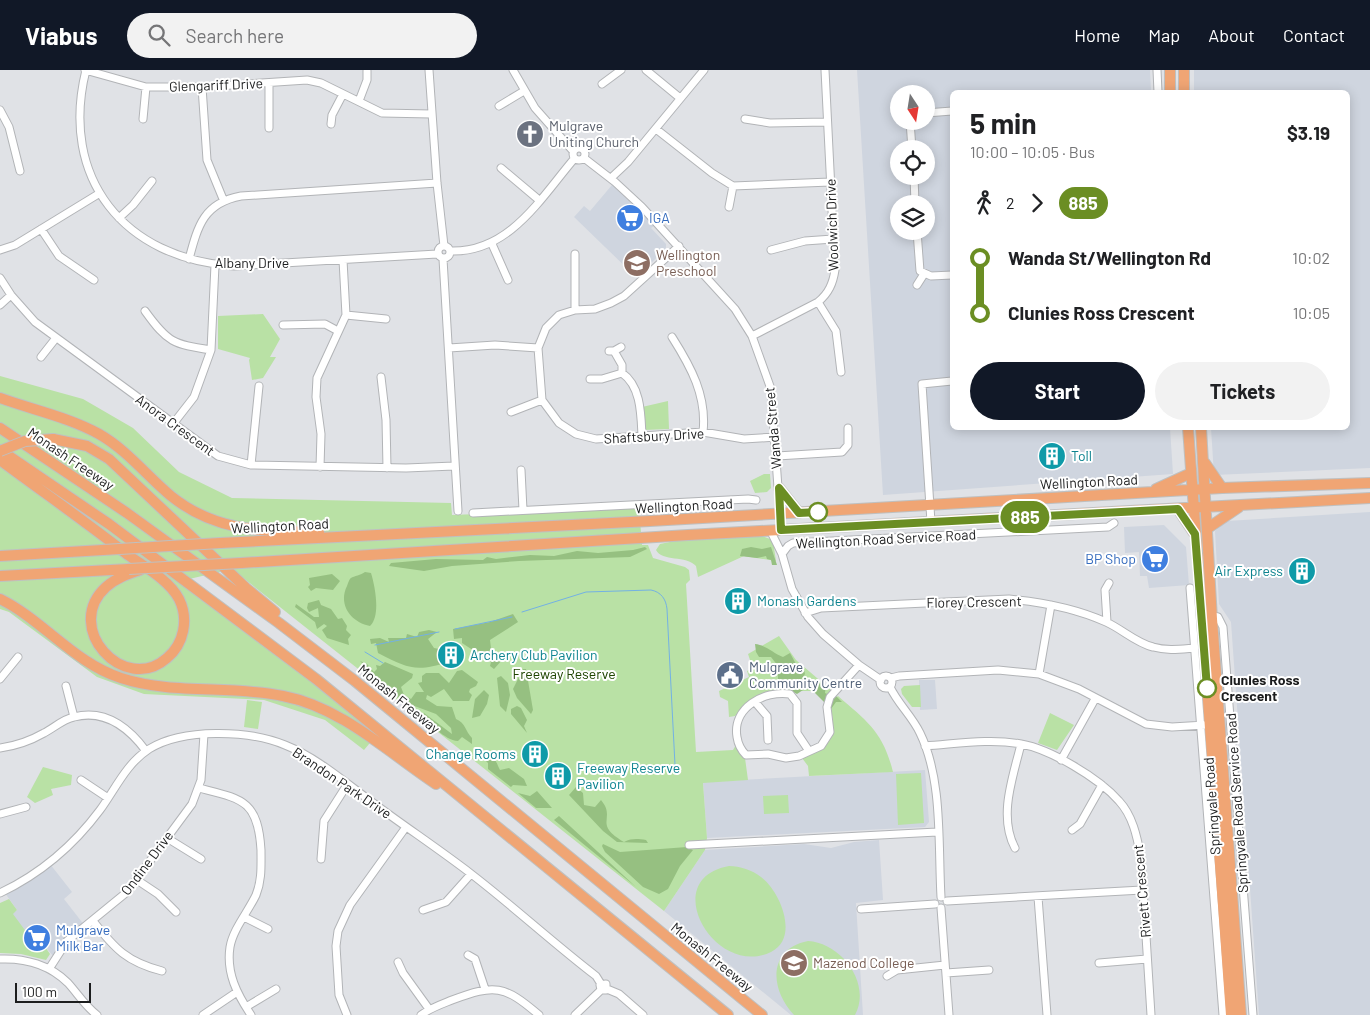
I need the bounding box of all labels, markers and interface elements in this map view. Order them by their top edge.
search box [127,13,477,58]
text: Viabus [25,21,97,50]
icon: search [145,21,173,49]
text: Search here [185,24,284,47]
text: Home [1074,24,1120,46]
text: Map [1148,24,1180,46]
text: About [1208,24,1255,46]
text: Contact [1283,24,1345,46]
street label: Glengariff Drive [169,74,263,95]
north arrow [890,85,935,130]
map controls [890,85,935,240]
text: 5 min [970,106,1037,140]
place label: Mulgrave Uniting Church [549,117,639,150]
church icon: Mulgrave Uniting Church [515,119,545,149]
text: $3.19 [1287,121,1330,144]
button: locate [890,140,935,185]
text: 10:00 – 10:05 · Bus [970,142,1095,161]
street label: Woolwich Drive [821,178,842,272]
icon: walk [970,189,998,217]
icon: forward [1023,189,1051,217]
text: 885 [1069,192,1098,214]
text: 2 [1006,193,1015,212]
button: layers [890,195,935,240]
supermarket icon: IGA [615,203,645,233]
place label: IGA [649,209,670,226]
place label: Wellington Preschool [656,246,720,279]
text: Wanda St/Wellington Rd [1008,246,1211,269]
school or university icon: Wellington Preschool [622,248,652,278]
text: 10:02 [1292,248,1330,267]
street label: Albany Drive [215,254,289,271]
text: Clunies Ross Crescent [1008,301,1195,324]
text: 10:05 [1293,303,1330,322]
button: Start [970,362,1145,420]
button: Tickets [1155,362,1330,420]
street label: Wanda Street [760,386,785,470]
street label: Anora Crescent [132,390,218,459]
street label: Monash Freeway [25,423,118,494]
street label: Shaftsbury Drive [603,424,705,447]
building icon: Toll [1037,441,1067,471]
place label: Toll [1071,447,1092,464]
street label: Wellington Road [1040,470,1138,493]
street label: Wellington Road [635,494,733,517]
line badge: 885 [996,501,1054,533]
unlabelled marker [808,502,828,522]
text: 885 [1010,506,1040,528]
street label: Wellington Road [231,514,329,537]
street label: Wellington Road Service Road [795,525,977,552]
supermarket icon: BP Shop [1140,544,1170,574]
place label: BP Shop [1085,550,1136,567]
building icon: Air Express [1287,556,1317,586]
place label: Air Express [1215,562,1283,579]
building icon: Monash Gardens [723,586,753,616]
place label: Monash Gardens [757,592,857,609]
street label: Florey Crescent [926,592,1022,611]
building icon: Archery Club Pavilion [436,640,466,670]
place label: Archery Club Pavilion [470,646,598,663]
place label: Mulgrave Community Centre [749,658,862,691]
street label: Monash Freeway [355,660,444,737]
public building icon: Mulgrave Community Centre [715,660,745,690]
park label: Freeway Reserve [512,665,616,682]
place label: Clunies Ross Crescent [1221,671,1299,704]
marker: Clunies Ross Crescent [1197,678,1217,698]
street label: Springvale Road Service Road [1222,713,1251,894]
building icon: Change Rooms [520,739,550,769]
street label: Brandon Park Drive [290,743,395,822]
place label: Change Rooms [425,745,516,762]
street label: Springvale Road [1200,757,1223,855]
place label: Freeway Reserve Pavilion [577,759,680,792]
building icon: Freeway Reserve Pavilion [543,761,573,791]
street label: Ondine Drive [117,827,176,898]
street label: Rivett Crescent [1129,844,1154,939]
street label: Monash Freeway [668,918,757,995]
place label: Mulgrave Milk Bar [56,921,110,954]
supermarket icon: Mulgrave Milk Bar [22,923,52,953]
school or university icon: Mazenod College [779,948,809,978]
place label: Mazenod College [813,954,914,971]
scale bar [15,980,91,1003]
text: 100 m [22,983,57,1000]

